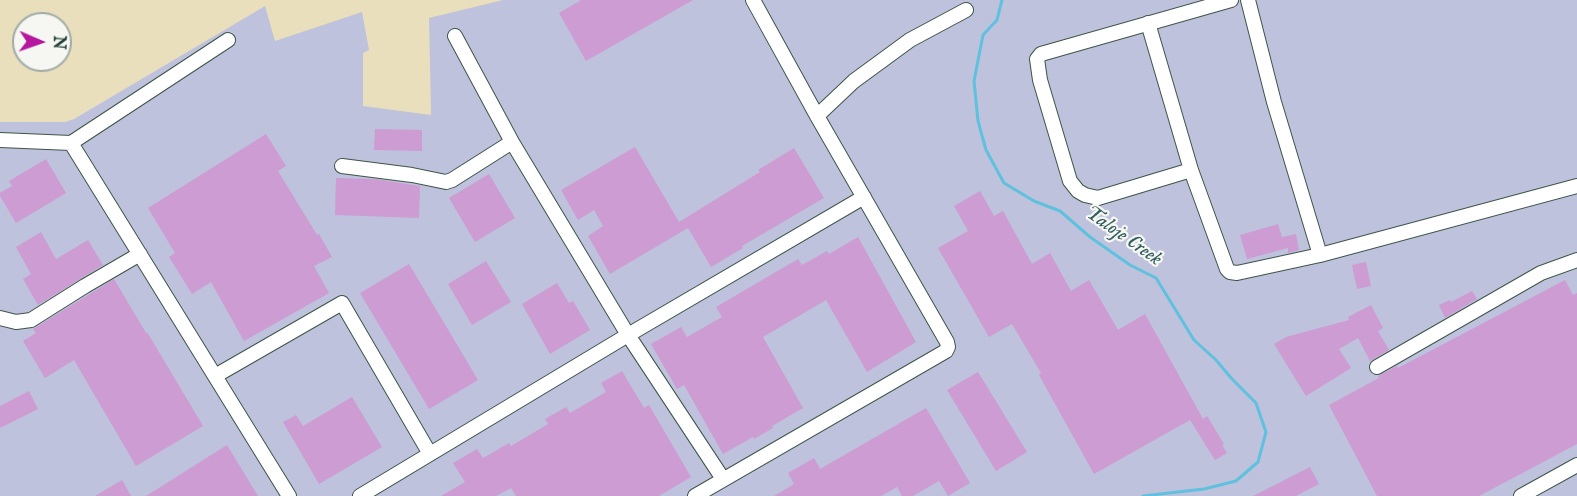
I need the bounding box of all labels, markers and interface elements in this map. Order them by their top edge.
north arrow [12,12,72,72]
text: N [48,35,68,50]
water label: Taloje Creek [1080,202,1166,272]

